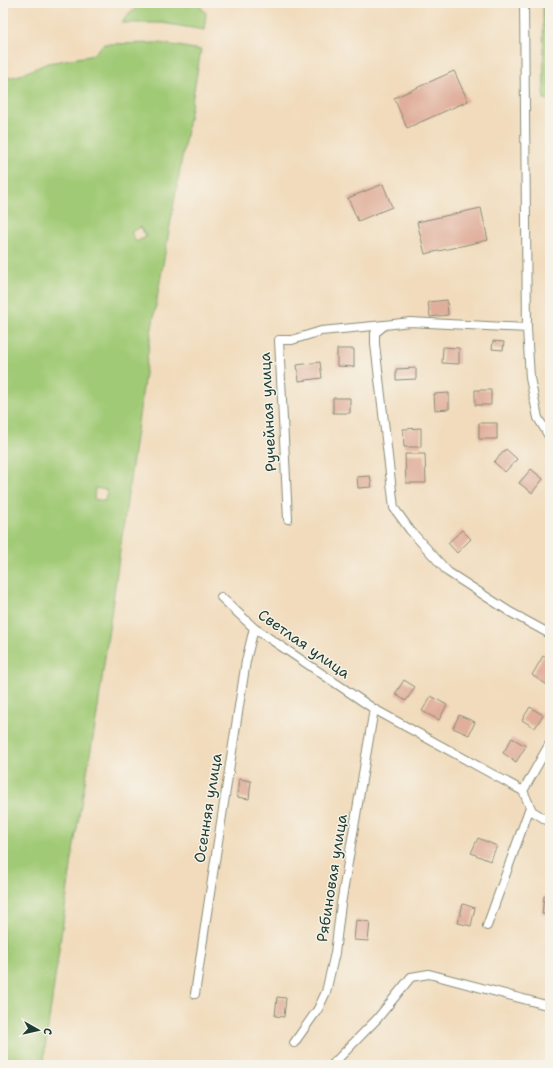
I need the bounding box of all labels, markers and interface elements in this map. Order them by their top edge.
street label: Ручейная улица [255,351,281,472]
street label: Светлая улица [254,605,355,684]
street label: Осенняя улица [189,751,227,864]
street label: Рябиновая улица [312,812,352,943]
north arrow [18,1010,58,1050]
text: С [39,1027,55,1036]

